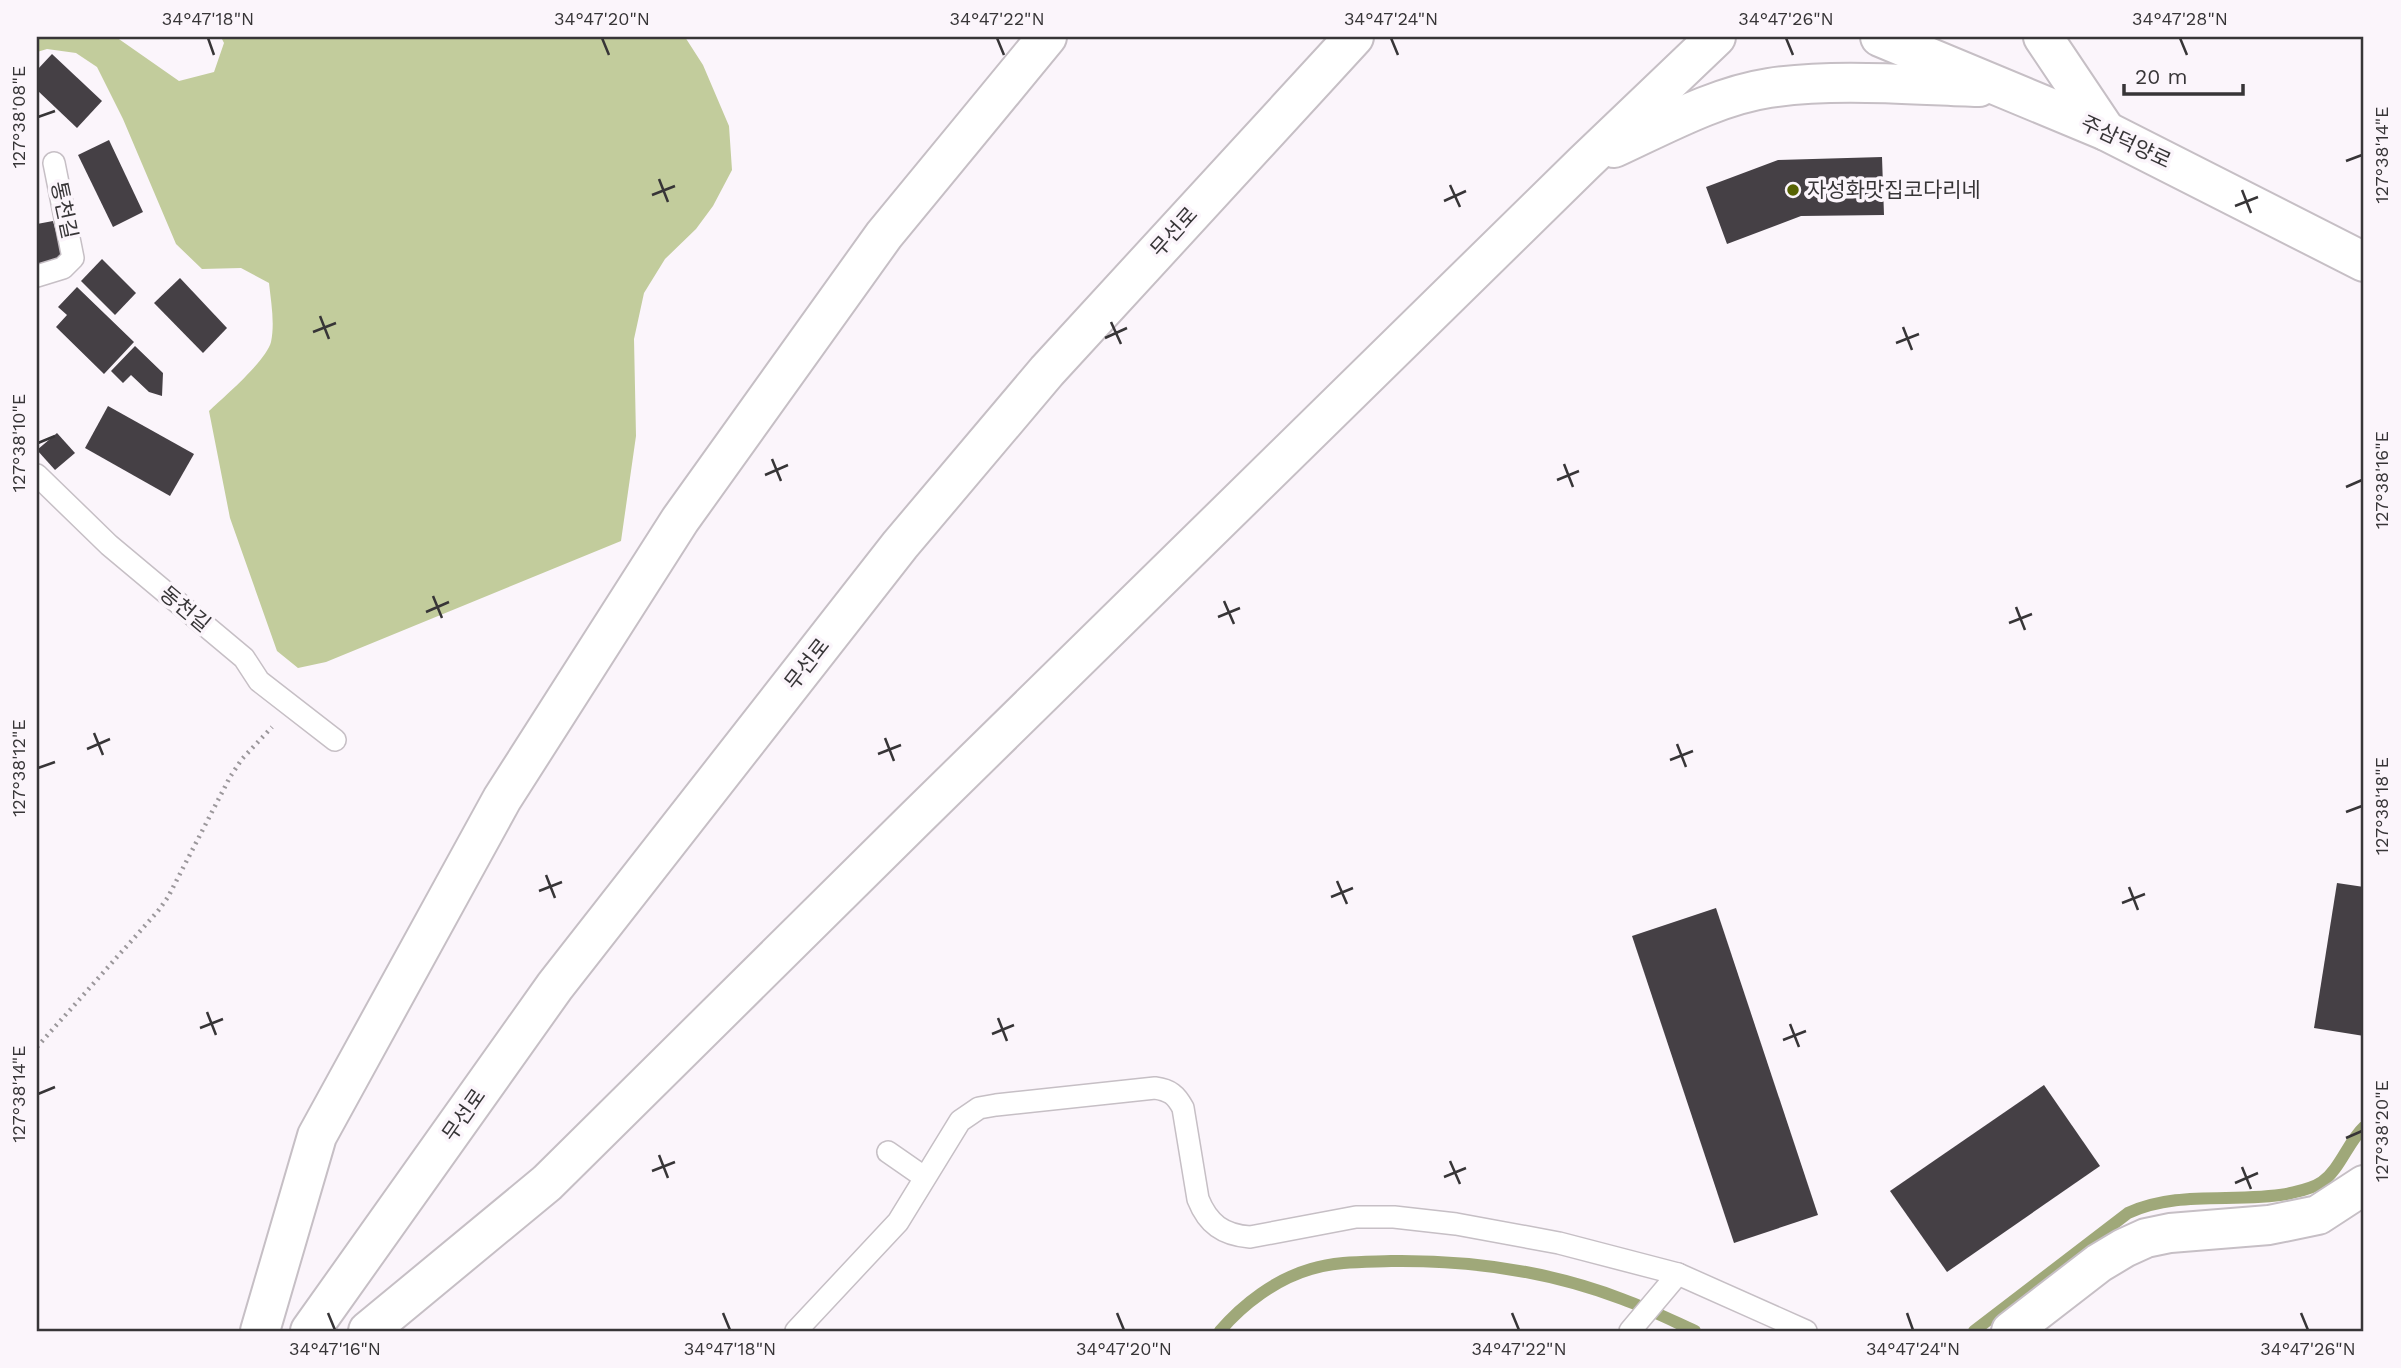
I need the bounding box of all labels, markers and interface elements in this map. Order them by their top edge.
text: 34°47'18"N [162,8,254,29]
text: 34°47'20"N [554,8,650,29]
text: 34°47'22"N [949,8,1045,29]
text: 34°47'24"N [1344,8,1438,29]
text: 34°47'26"N [1738,8,1834,29]
text: 34°47'28"N [2132,8,2228,29]
scale bar [2124,52,2244,96]
text: 20 m [2135,64,2187,89]
text: 127°38'08"E [8,66,29,168]
text: 127°38'14"E [2371,106,2392,204]
street label: 주삼덕양로 [2077,110,2175,173]
place label: 자성화맛집코다리네 [1807,177,1981,202]
street label: 통천길 [46,179,83,241]
marker: 자성화맛집코다리네 [1785,182,1801,198]
street label: 무선로 [1145,202,1202,262]
text: 127°38'10"E [8,394,29,492]
text: 127°38'16"E [2371,431,2392,529]
street label: 동천길 [155,580,216,637]
street label: 무선로 [779,633,834,694]
text: 127°38'12"E [8,719,29,817]
text: 127°38'18"E [2371,757,2392,855]
text: 127°38'14"E [8,1045,29,1143]
text: 127°38'20"E [2371,1080,2392,1182]
street label: 무선로 [437,1084,490,1146]
text: 34°47'16"N [289,1338,381,1359]
text: 34°47'18"N [684,1338,776,1359]
text: 34°47'20"N [1076,1338,1172,1359]
text: 34°47'22"N [1471,1338,1567,1359]
text: 34°47'24"N [1866,1338,1960,1359]
text: 34°47'26"N [2260,1338,2356,1359]

